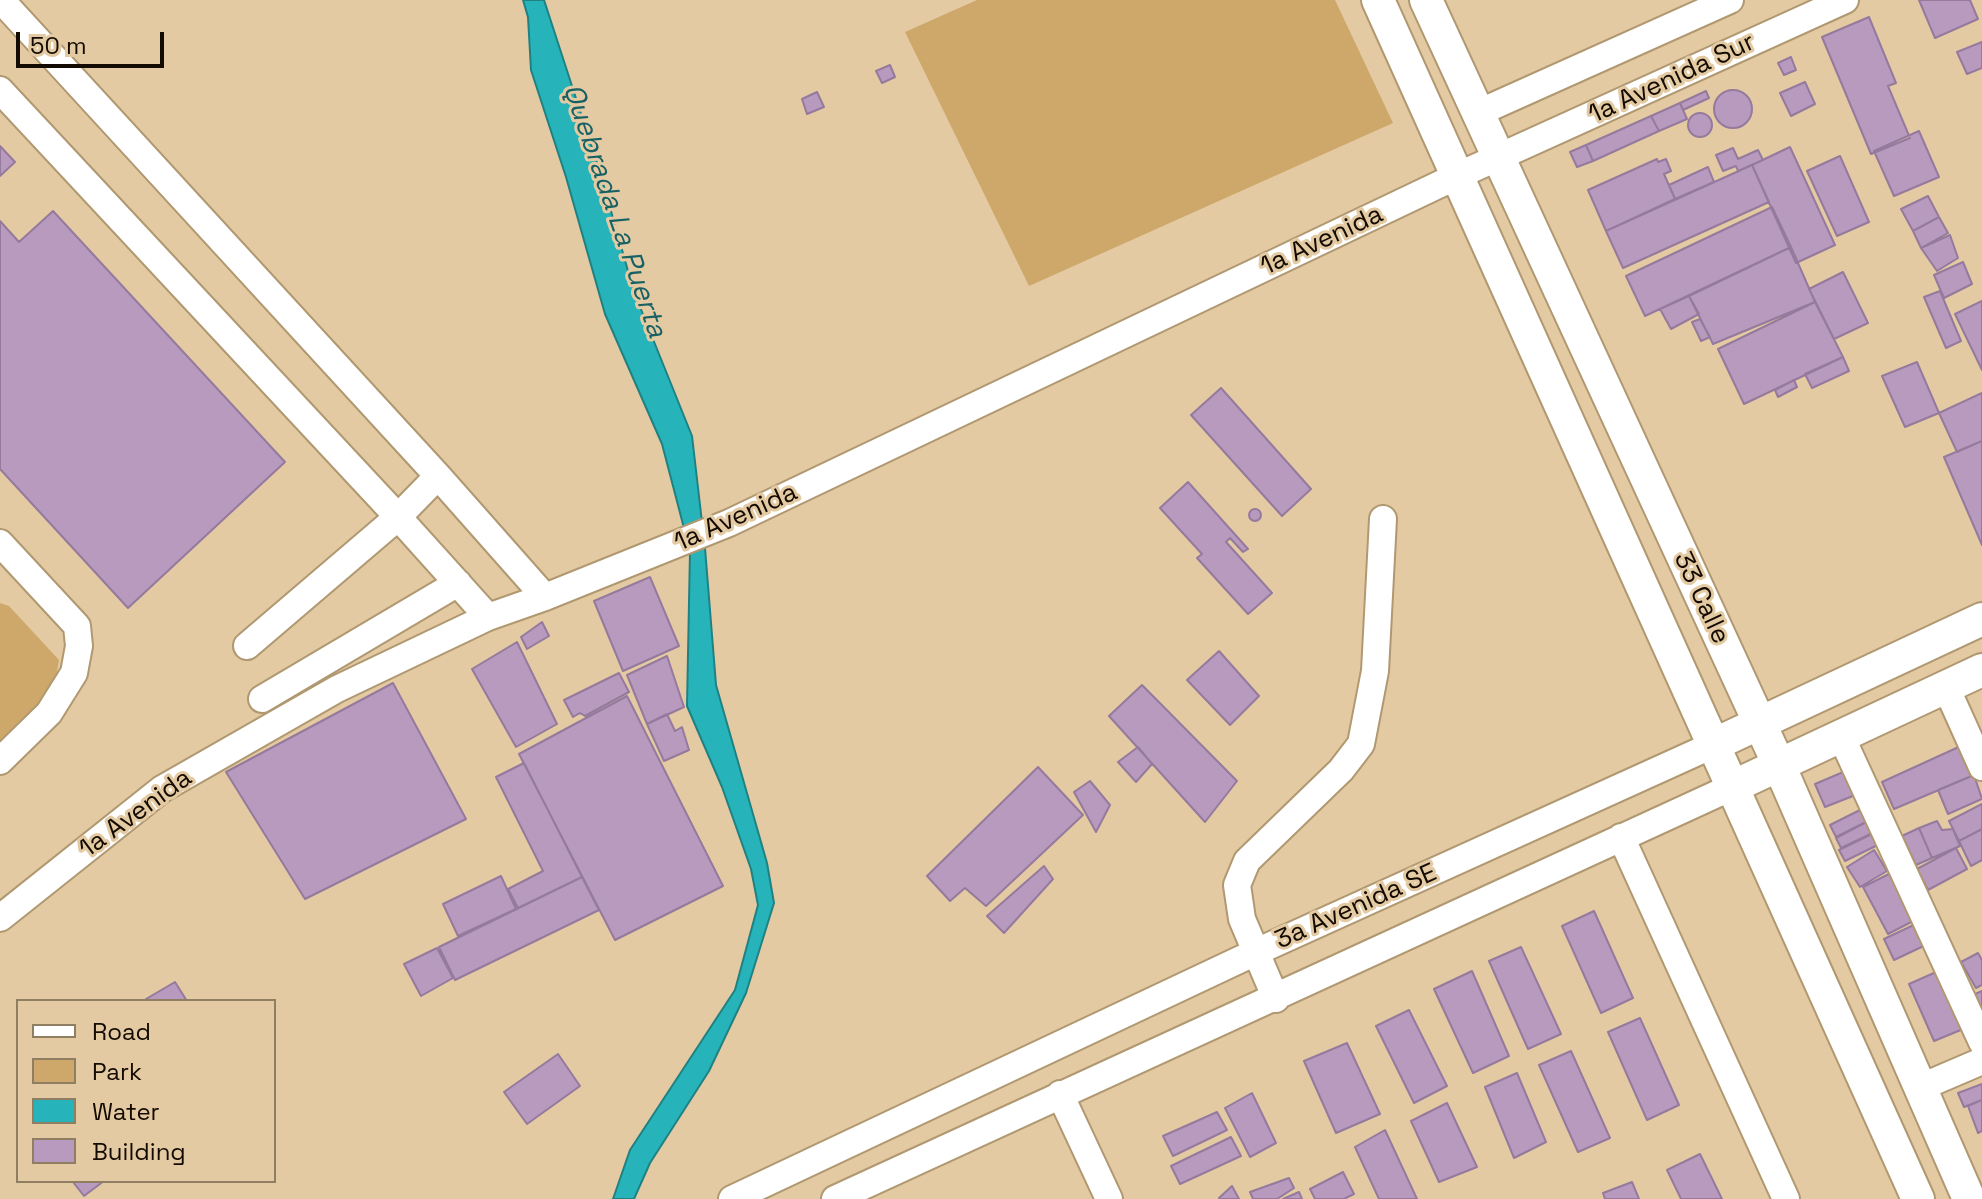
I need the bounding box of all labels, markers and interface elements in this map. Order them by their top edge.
scale bar [20,16,168,66]
street label: 1a Avenida Sur [1584,27,1760,131]
text: 50 m [30,30,87,61]
water label: Quebrada La Puerta [555,80,673,342]
street label: 1a Avenida [1256,199,1388,283]
street label: 1a Avenida [670,477,802,559]
street label: 33 Calle [1666,547,1736,649]
street label: 1a Avenida [74,763,198,865]
street label: 3a Avenida SE [1270,857,1442,957]
legend [16,999,276,1183]
text: Road [92,1016,151,1047]
text: Park [92,1056,142,1087]
text: Water [92,1096,160,1127]
text: Building [92,1136,186,1167]

